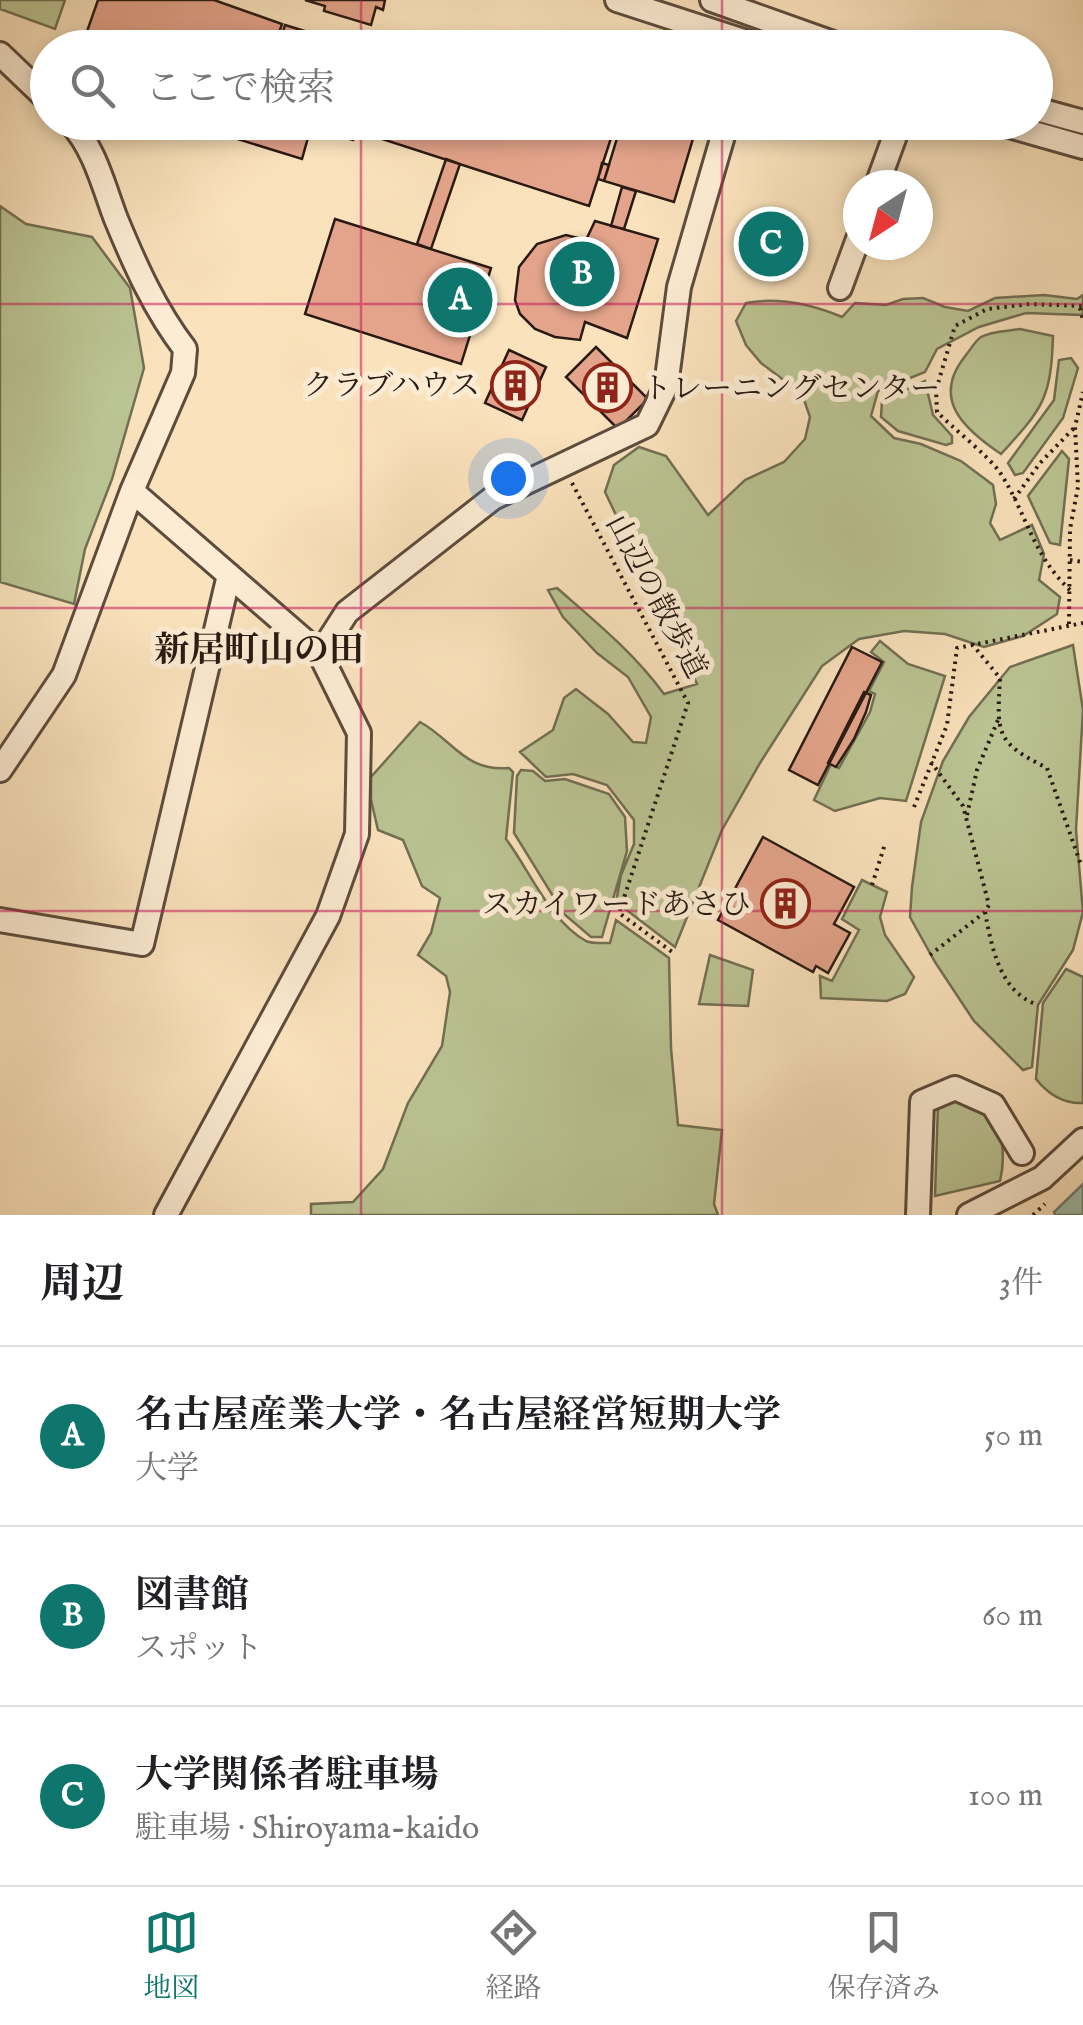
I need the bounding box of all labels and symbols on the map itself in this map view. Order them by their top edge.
north arrow [843,170,933,260]
pin: C [738,206,804,282]
pin: B [550,236,614,312]
pin: A [428,262,492,338]
building icon: クラブハウス [489,359,541,411]
building icon: トレーニングセンター [581,362,633,414]
place label: クラブハウス [303,368,480,406]
place label: トレーニングセンター [642,371,940,409]
your location [483,453,534,504]
street label: 山辺の散歩道 [596,509,714,685]
district label: 新居町山の田 [154,629,364,674]
building icon: スカイワードあさひ [760,878,812,930]
place label: スカイワードあさひ [482,887,751,925]

